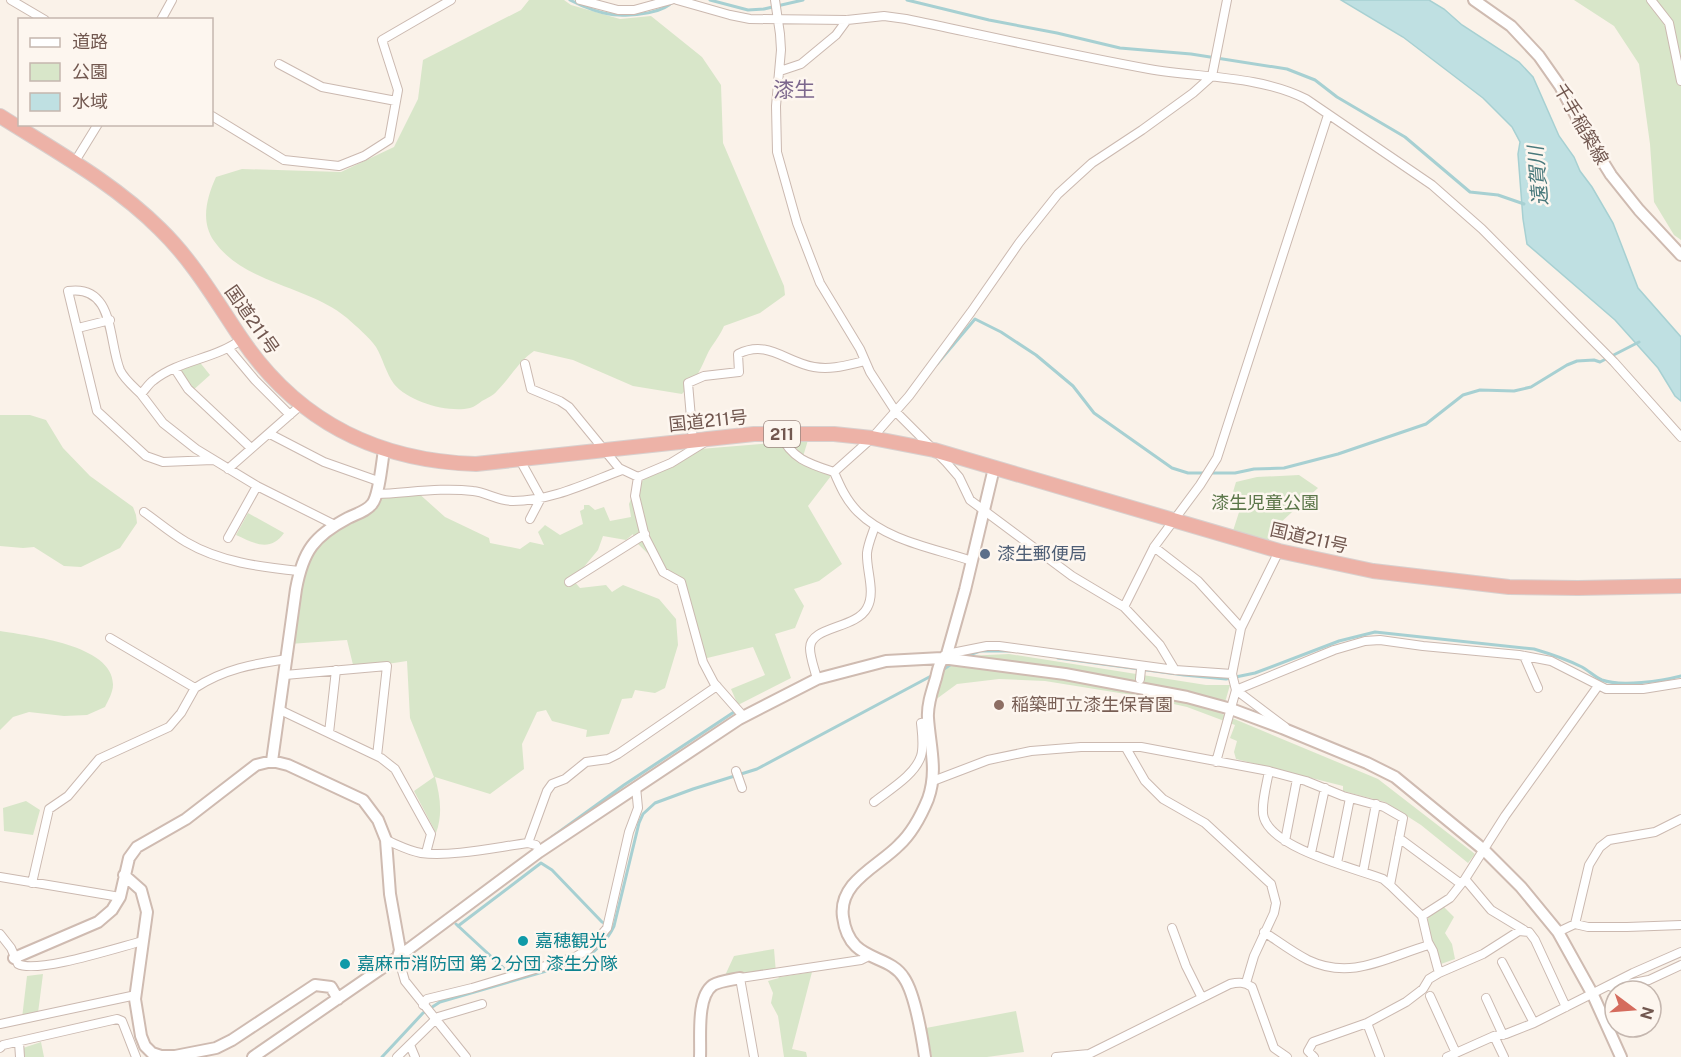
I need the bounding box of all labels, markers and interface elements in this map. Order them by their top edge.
legend [18,18,213,126]
text: 道路 [72,31,108,52]
text: 公園 [72,61,108,82]
district label: 漆生 [773,77,815,102]
street label: 千手稲築線 [1550,80,1613,168]
text: 水域 [72,91,108,112]
water label: 遠賀川 [1523,143,1553,207]
street label: 国道211号 [221,281,284,358]
street label: 国道211号 [667,406,749,435]
road number: 211 [764,421,800,447]
park label: 漆生児童公園 [1211,492,1319,513]
street label: 国道211号 [1268,518,1350,557]
place label: 漆生郵便局 [997,543,1087,564]
marker: 漆生郵便局 [978,547,992,561]
place label: 稲築町立漆生保育園 [1011,694,1173,715]
marker: 稲築町立漆生保育園 [992,698,1006,712]
place label: 嘉穂観光 [535,930,607,951]
marker: 嘉穂観光 [516,934,530,948]
place label: 嘉麻市消防団 第２分団 漆生分隊 [357,953,618,974]
marker: 嘉麻市消防団 第２分団 漆生分隊 [338,957,352,971]
north arrow [1603,979,1663,1039]
text: N [1636,1004,1658,1022]

